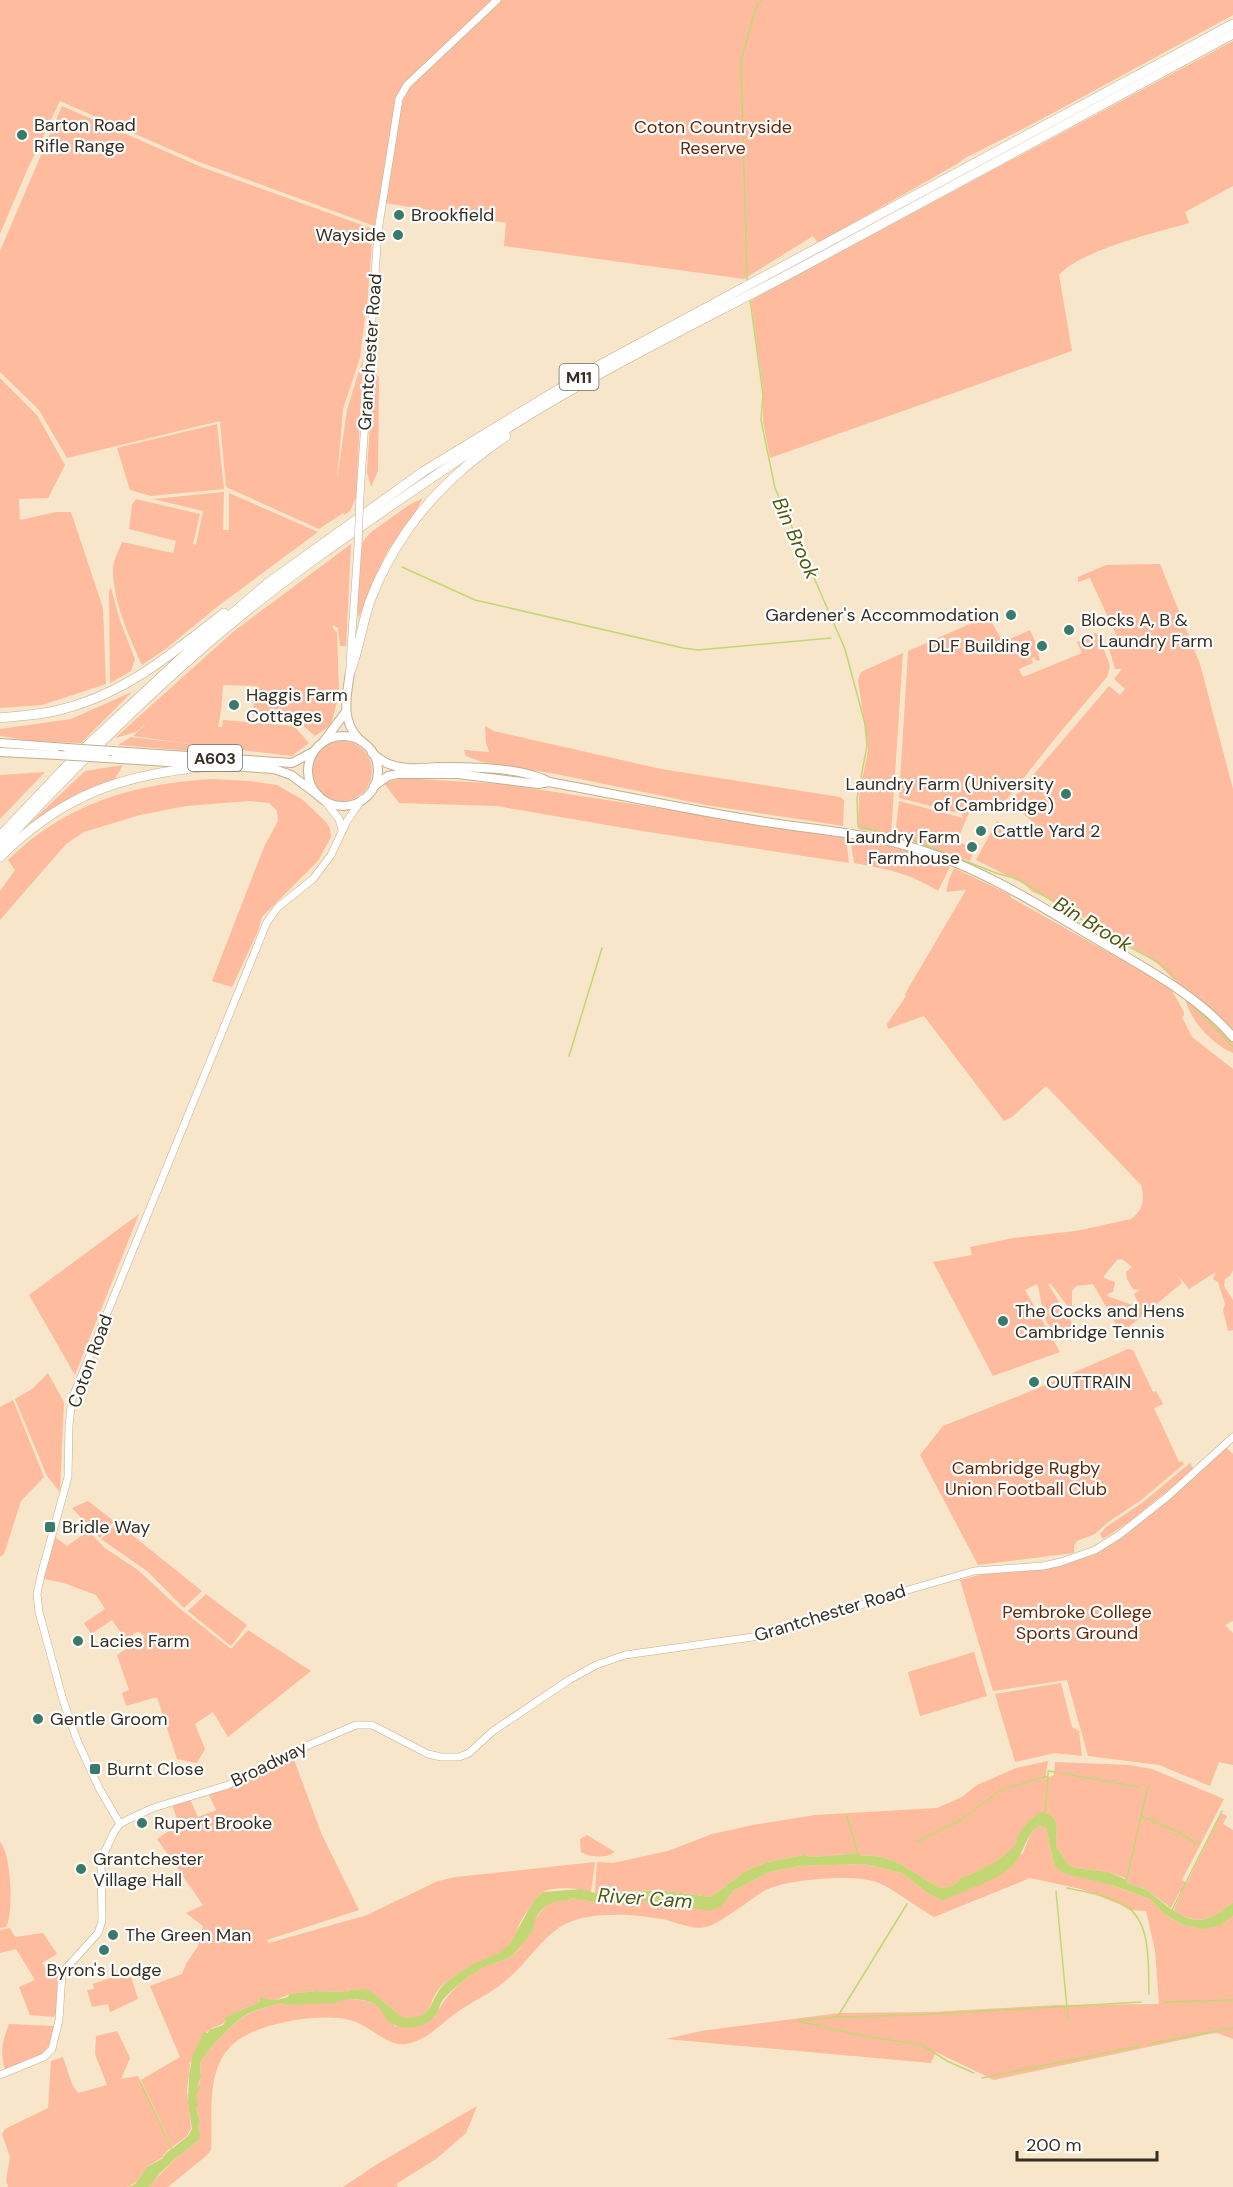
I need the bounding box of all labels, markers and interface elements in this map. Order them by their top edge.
place label: Barton Road Rifle Range [34,113,136,158]
park label: Coton Countryside Reserve [634,115,792,160]
marker: Barton Road Rifle Range [15,128,29,142]
place label: Brookfield [411,203,494,227]
marker: Brookfield [392,208,406,222]
place label: Wayside [316,223,386,247]
marker: Wayside [391,228,405,242]
street label: Grantchester Road [353,273,387,431]
road number: M11 [560,364,598,390]
water label: Bin Brook [766,493,826,584]
place label: Gardener's Accommodation [765,603,999,627]
marker: Gardener's Accommodation [1004,608,1018,622]
place label: Blocks A, B & C Laundry Farm [1081,608,1213,653]
marker: Blocks A, B & C Laundry Farm [1062,623,1076,637]
place label: DLF Building [928,634,1030,658]
marker: DLF Building [1035,639,1049,653]
place label: Haggis Farm Cottages [246,683,348,728]
marker: Haggis Farm Cottages [227,698,241,712]
road number: A603 [188,745,242,771]
place label: Laundry Farm (University of Cambridge) [846,772,1054,817]
marker: Laundry Farm (University of Cambridge) [1059,787,1073,801]
place label: Cattle Yard 2 [993,819,1100,843]
marker: Cattle Yard 2 [974,824,988,838]
place label: Laundry Farm Farmhouse [846,825,960,870]
marker: Laundry Farm Farmhouse [965,840,979,854]
water label: Bin Brook [1049,890,1138,958]
place label: The Cocks and Hens Cambridge Tennis [1015,1299,1185,1344]
street label: Coton Road [62,1311,118,1411]
marker: The Cocks and Hens Cambridge Tennis [996,1314,1010,1328]
place label: OUTTRAIN [1046,1370,1131,1394]
marker: OUTTRAIN [1027,1375,1041,1389]
park label: Cambridge Rugby Union Football Club [945,1456,1107,1501]
place label: Bridle Way [62,1515,150,1539]
marker: Bridle Way [43,1520,57,1534]
street label: Grantchester Road [751,1579,909,1647]
park label: Pembroke College Sports Ground [1002,1600,1152,1645]
place label: Lacies Farm [90,1629,189,1653]
marker: Lacies Farm [71,1634,85,1648]
place label: Gentle Groom [50,1707,168,1731]
marker: Gentle Groom [31,1712,45,1726]
street label: Broadway [227,1735,311,1793]
place label: Burnt Close [107,1757,204,1781]
marker: Burnt Close [88,1762,102,1776]
place label: Rupert Brooke [154,1811,272,1835]
marker: Rupert Brooke [135,1816,149,1830]
place label: Grantchester Village Hall [93,1847,204,1892]
marker: Grantchester Village Hall [74,1862,88,1876]
water label: River Cam [597,1882,693,1914]
place label: The Green Man [125,1923,251,1947]
marker: The Green Man [106,1928,120,1942]
marker: Byron's Lodge [97,1943,111,1957]
place label: Byron's Lodge [47,1958,161,1982]
scale bar [1017,2124,1156,2162]
text: 200 m [1026,2133,1082,2157]

